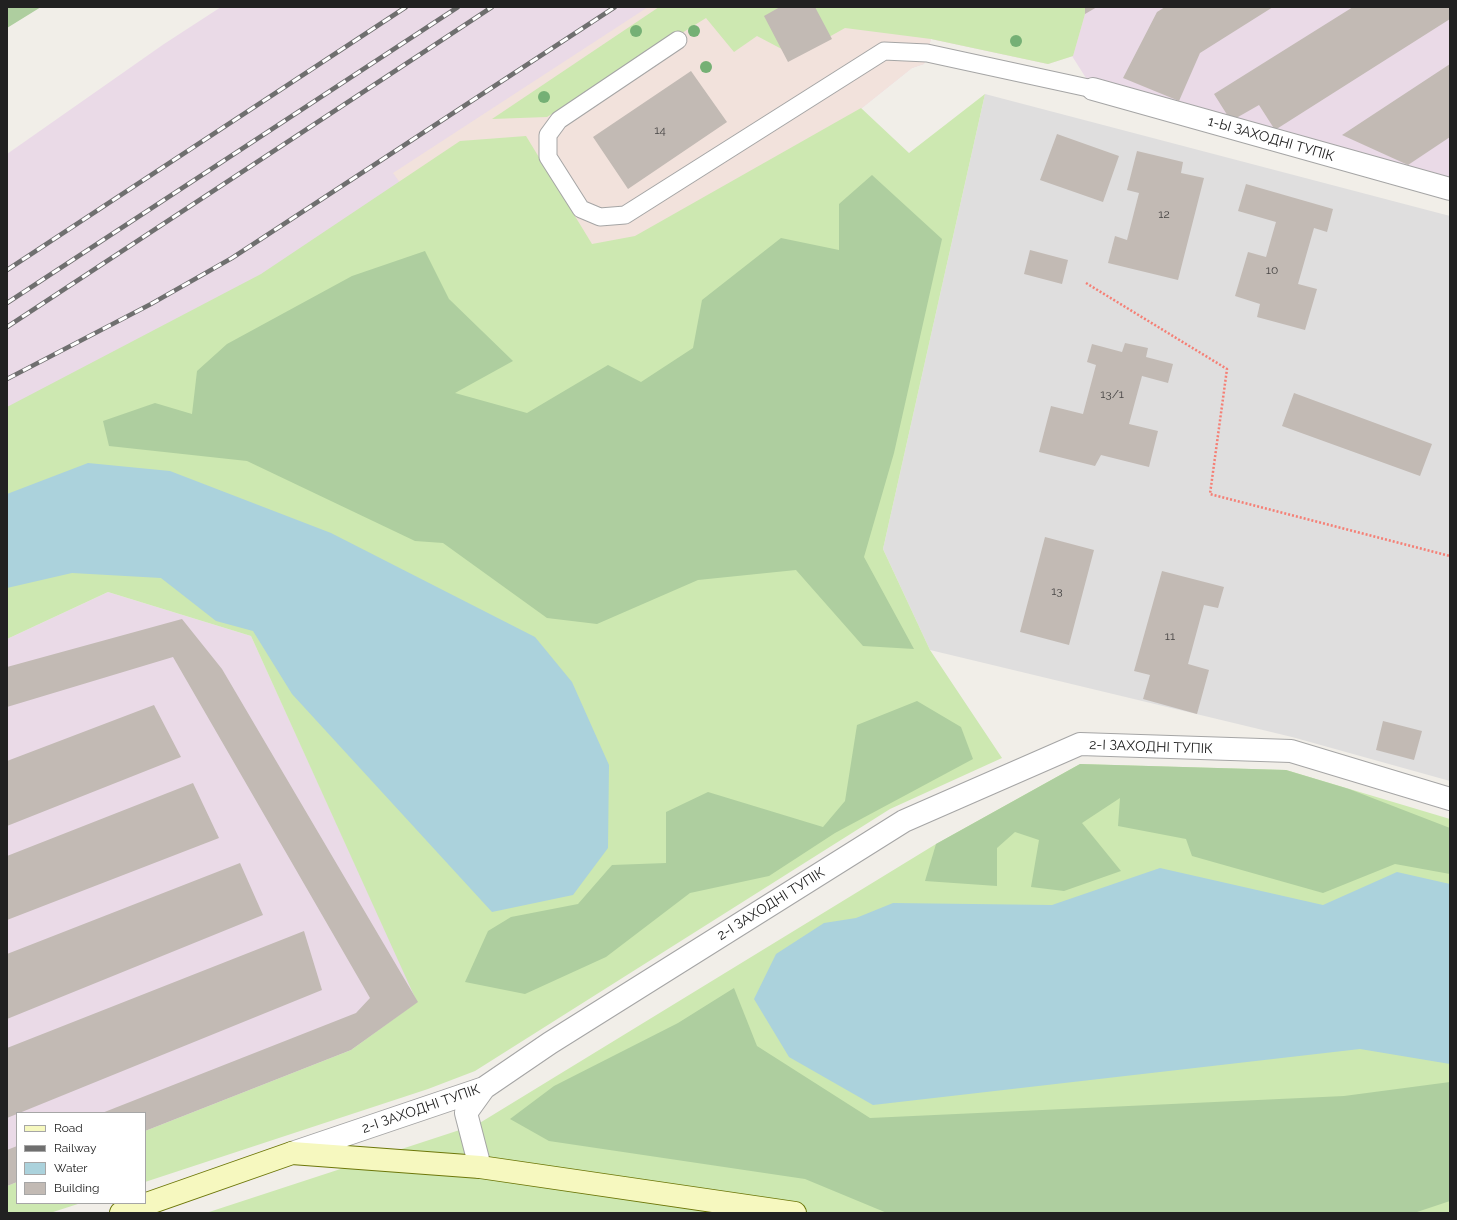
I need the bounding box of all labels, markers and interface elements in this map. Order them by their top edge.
street label: 1-Ы ЗАХОДНІ ТУПІК [1206,113,1336,165]
house number: 14 [654,123,666,137]
house number: 12 [1158,207,1170,221]
house number: 10 [1266,263,1278,277]
house number: 13/1 [1100,387,1124,401]
house number: 13 [1051,584,1063,598]
house number: 11 [1165,629,1175,643]
street label: 2-І ЗАХОДНІ ТУПІК [1089,736,1213,758]
street label: 2-І ЗАХОДНІ ТУПІК [714,864,828,944]
street label: 2-І ЗАХОДНІ ТУПІК [360,1081,482,1137]
legend [16,1112,146,1204]
text: Road [54,1121,83,1135]
text: Railway [54,1141,96,1155]
text: Water [54,1161,88,1175]
text: Building [54,1181,100,1195]

